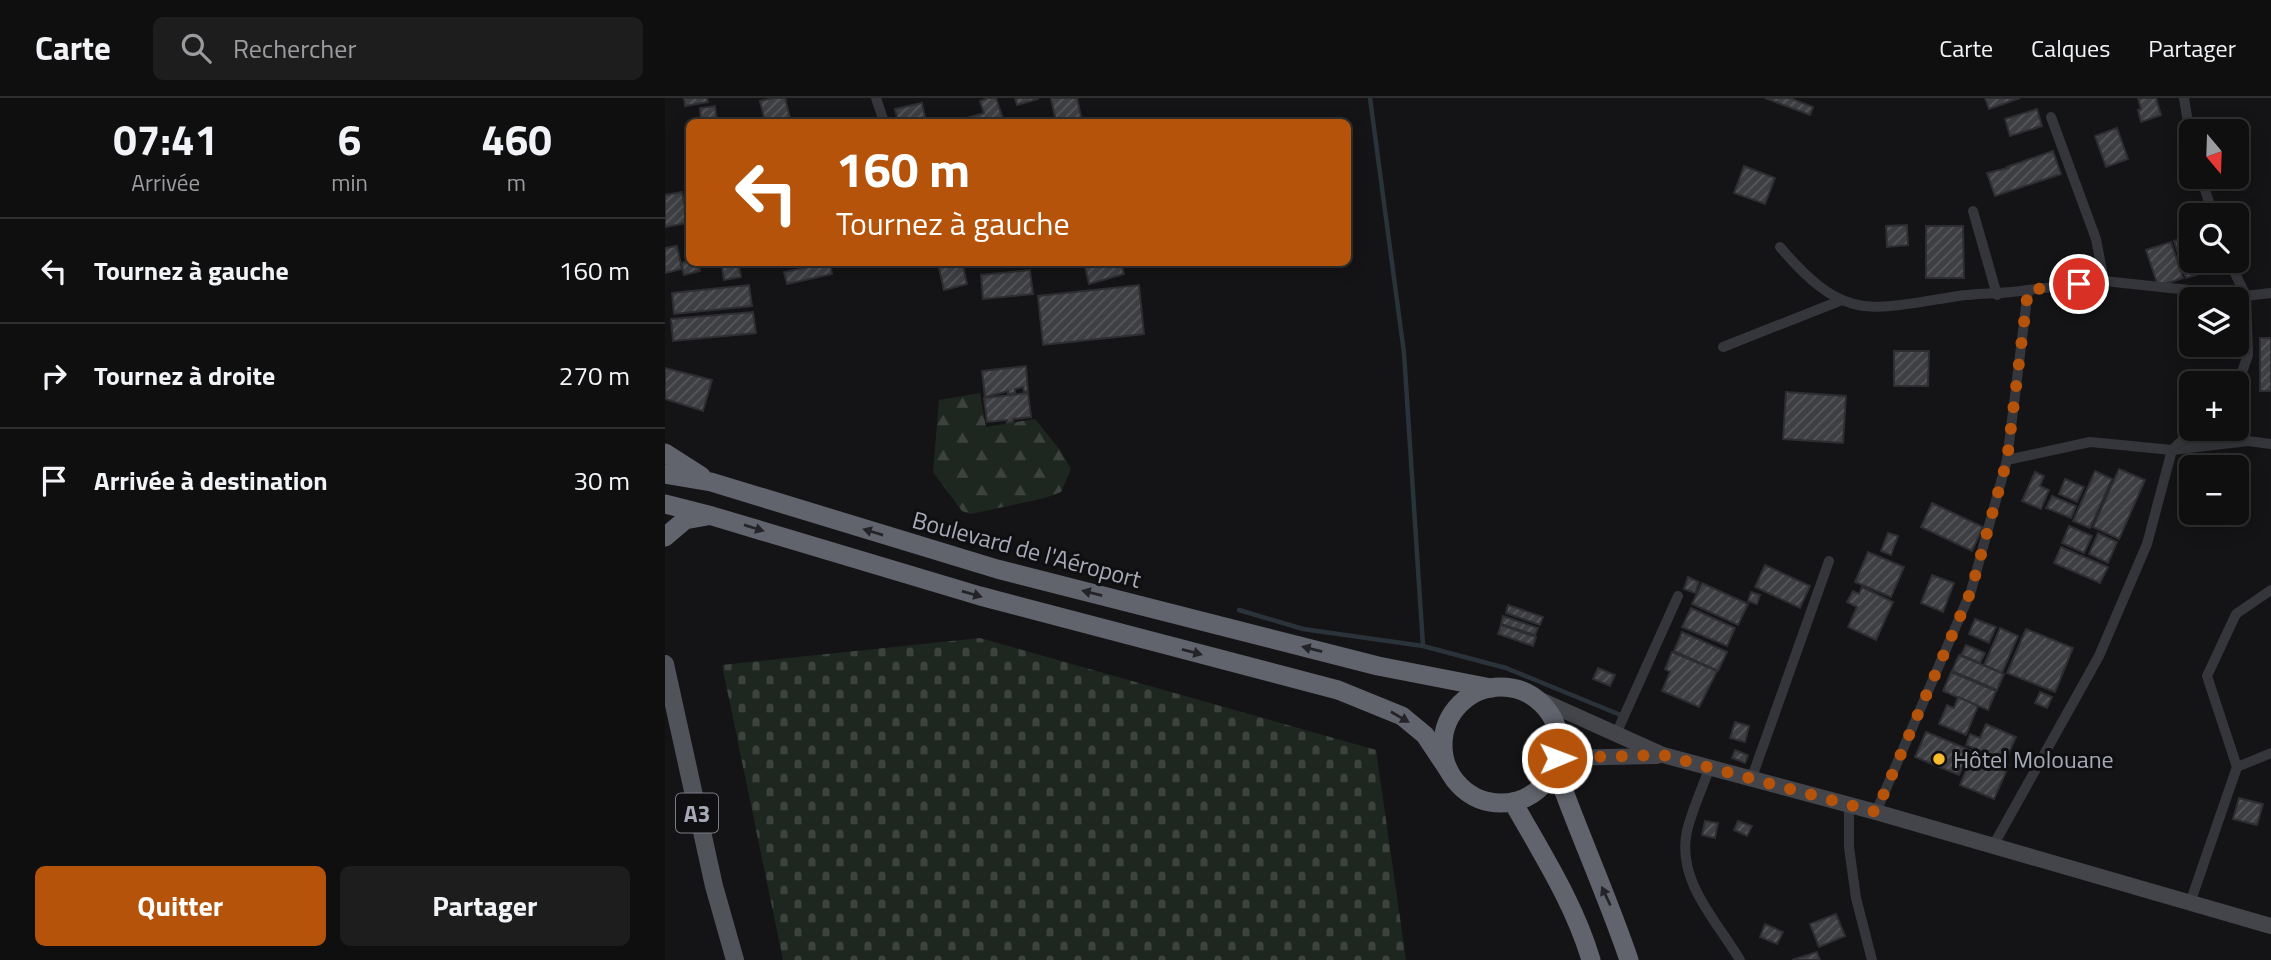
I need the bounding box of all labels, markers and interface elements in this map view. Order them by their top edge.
search box [153,17,643,80]
text: Carte [35,23,111,73]
icon: search [177,29,215,67]
text: Rechercher [233,29,356,68]
text: Carte [1939,30,1993,66]
text: Calques [2031,30,2110,66]
text: Partager [2148,30,2236,66]
text: 07:41 [113,107,218,171]
text: 6 [338,107,361,171]
text: 460 [481,107,552,171]
north arrow [2179,119,2249,189]
map controls [2179,119,2249,525]
text: 160 m [836,131,970,206]
icon: left [721,147,812,238]
text: Arrivée [131,165,200,200]
text: min [331,165,368,200]
text: m [507,165,526,200]
text: Tournez à gauche [836,199,1070,247]
button: search [2179,203,2249,273]
text: Tournez à gauche [94,251,289,290]
text: 160 m [559,251,630,290]
icon: left [35,252,73,290]
pin [2049,254,2109,314]
icon: arrive [2060,265,2098,303]
button: layers [2179,287,2249,357]
text: Tournez à droite [94,356,275,395]
text: 270 m [559,356,630,395]
icon: right [35,357,73,395]
button: + [2179,371,2249,441]
button: − [2179,455,2249,525]
text: Arrivée à destination [94,461,328,500]
text: 30 m [573,461,630,500]
icon: arrive [35,462,73,500]
street label: Boulevard de l'Aéroport [909,501,1146,597]
one-way arrow [744,524,765,534]
one-way arrow [862,526,883,536]
one-way arrow [1081,587,1103,598]
one-way arrow [962,589,983,599]
one-way arrow [1301,643,1323,654]
one-way arrow [1182,647,1204,658]
one-way arrow [1391,711,1410,723]
position arrow [1520,721,1594,795]
place label: Hôtel Molouane [1953,741,2114,777]
marker: Hôtel Molouane [1931,751,1947,767]
road number: A3 [676,793,718,832]
button: Quitter [35,866,326,946]
button: Partager [340,866,630,946]
one-way arrow [1600,886,1612,906]

